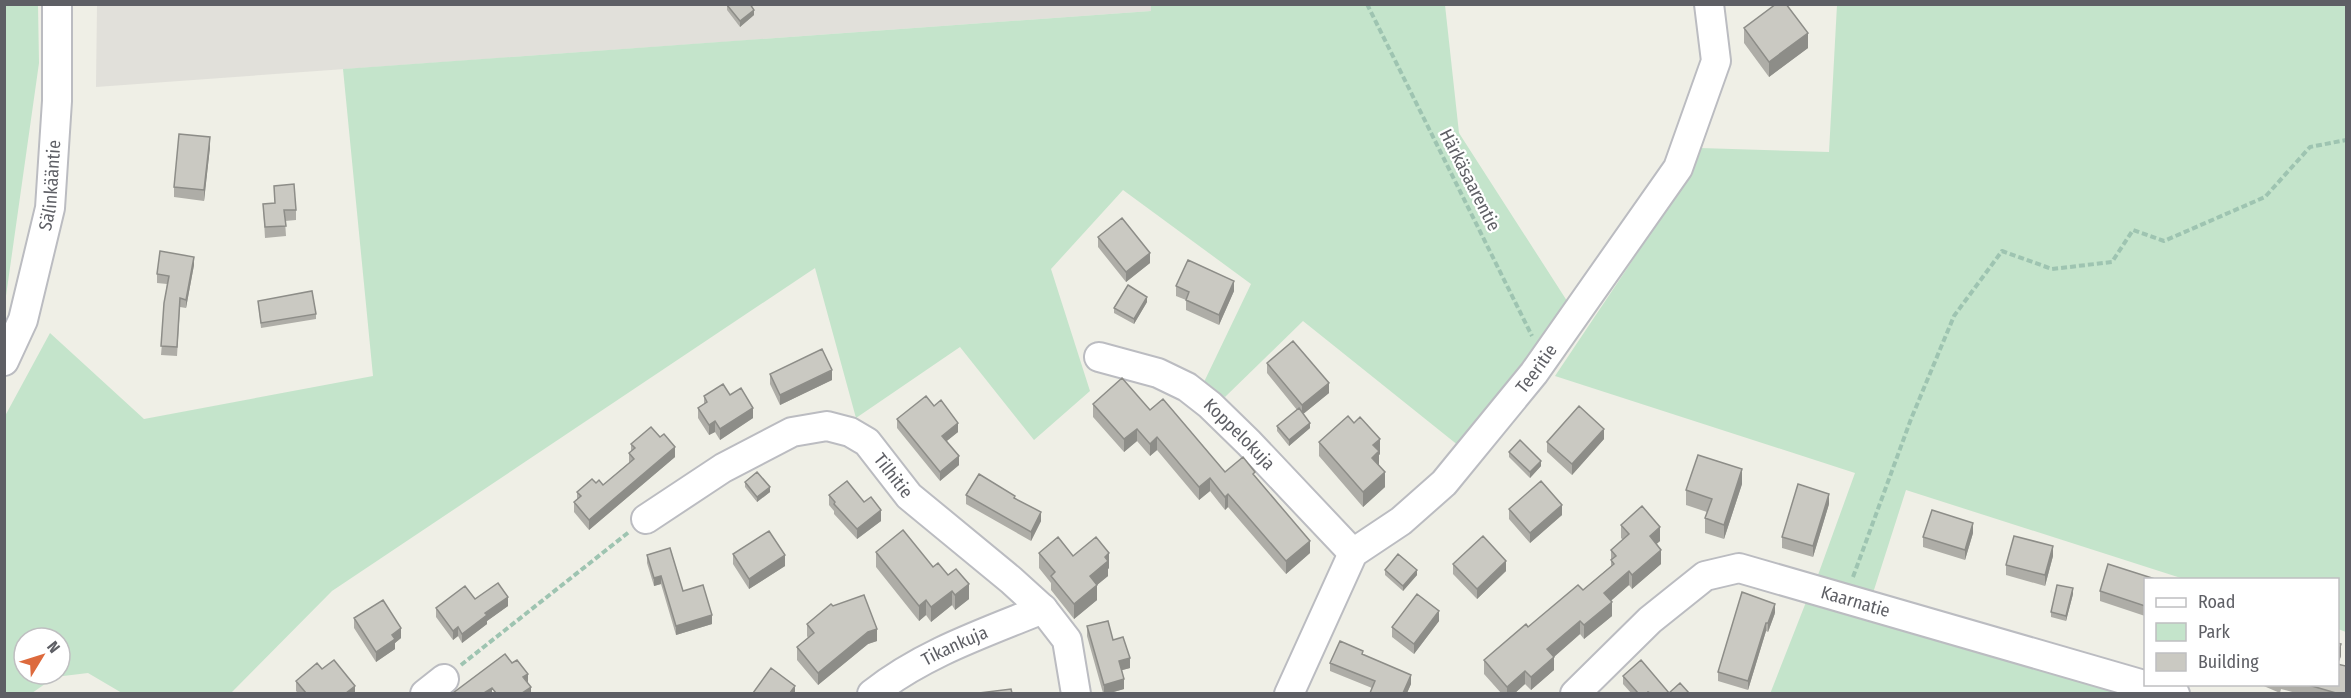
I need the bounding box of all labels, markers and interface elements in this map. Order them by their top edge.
street label: Härkäsaarentie [1435,125,1505,235]
street label: Sälinkääntie [34,139,65,233]
street label: Teeritie [1511,340,1562,398]
street label: Koppelokuja [1199,394,1280,475]
street label: Tilhitie [869,449,918,503]
legend [2144,578,2339,686]
street label: Kaarnatie [1818,581,1893,622]
text: Road [2198,591,2235,613]
street label: Tikankuja [918,621,991,671]
text: Park [2198,621,2231,643]
north arrow [12,626,72,686]
text: N [43,637,64,657]
text: Building [2198,651,2259,673]

